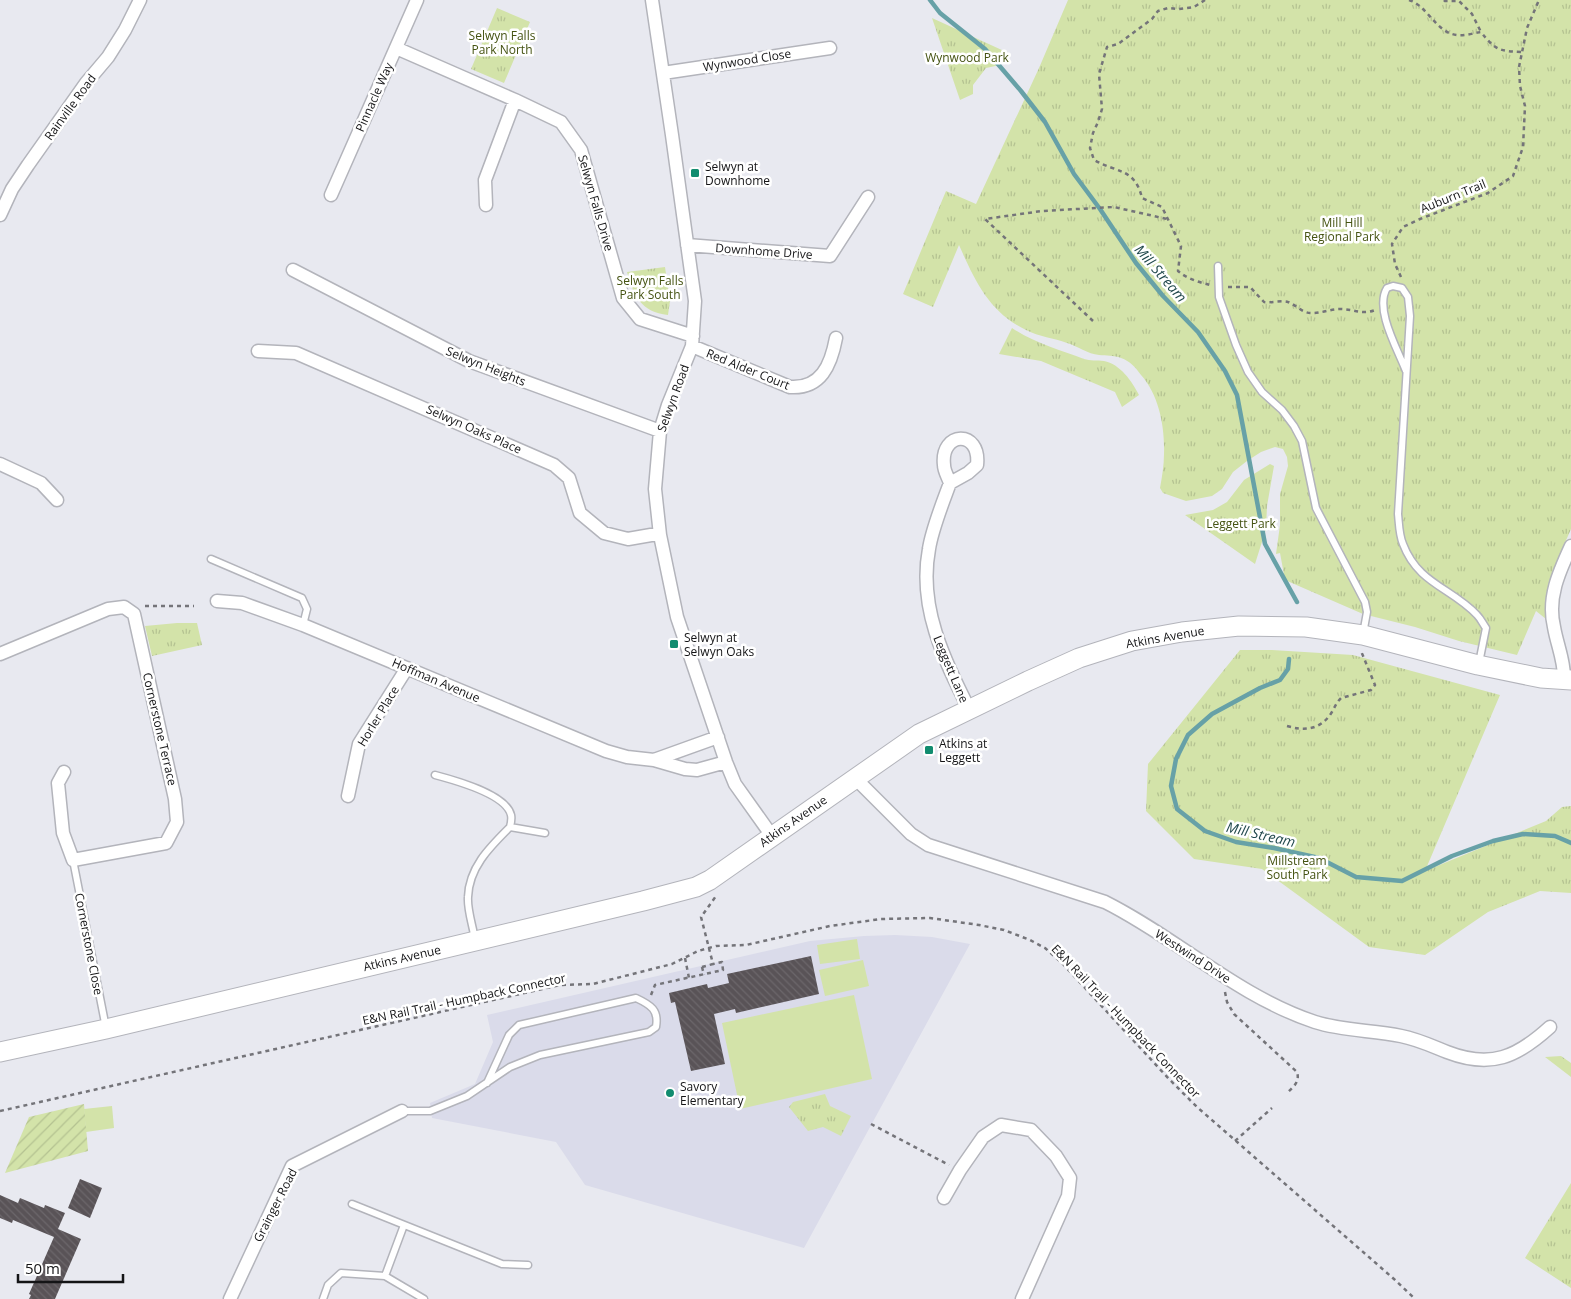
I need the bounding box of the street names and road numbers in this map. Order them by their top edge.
street label: Wynwood Close [702,45,792,75]
street label: Pinnacle Way [351,59,397,134]
street label: Rainville Road [40,70,100,144]
street label: Selwyn Falls Drive [574,153,618,253]
street label: Auburn Trail [1418,175,1488,217]
street label: Downhome Drive [715,239,813,263]
street label: Selwyn Heights [444,342,529,390]
street label: Red Alder Court [704,345,792,393]
street label: Selwyn Road [653,362,693,434]
street label: Selwyn Oaks Place [424,400,525,458]
street label: Atkins Avenue [1125,622,1206,652]
street label: Leggett Lane [929,633,973,705]
street label: Hoffman Avenue [389,654,483,706]
street label: Cornerstone Terrace [139,671,181,787]
street label: Horler Place [353,682,403,750]
street label: Atkins Avenue [756,791,831,851]
street label: Cornerstone Close [71,892,107,997]
street label: Westwind Drive [1152,925,1234,987]
street label: Atkins Avenue [362,941,443,975]
street label: E&N Rail Trail - Humpback Connector [1048,941,1204,1102]
street label: E&N Rail Trail - Humpback Connector [361,969,567,1029]
street label: Grainger Road [249,1165,301,1245]

